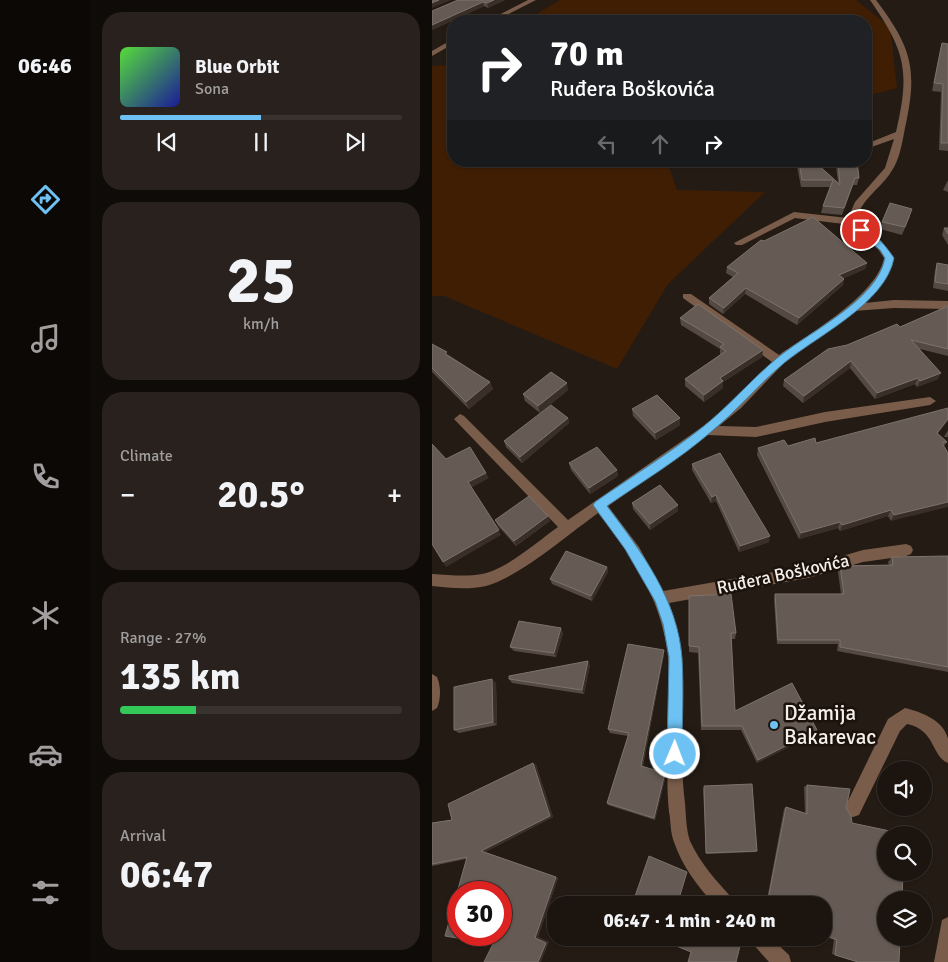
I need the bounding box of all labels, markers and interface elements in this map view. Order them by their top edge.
text: 70 m [550,32,624,75]
icon: right [467,35,532,100]
text: 06:46 [18,52,72,79]
text: Blue Orbit [195,55,279,79]
text: Ruđera Boškovića [550,75,715,102]
text: Sona [195,79,229,99]
icon: previous [153,128,181,156]
icon: pause [247,128,275,156]
icon: next [341,128,369,156]
icon: left [593,130,621,158]
icon: ahead [646,130,674,158]
icon: right [699,130,727,158]
icon: directions [28,182,63,217]
pin [840,209,882,251]
icon: arrive [847,216,875,244]
text: 25 [226,241,296,321]
text: km/h [243,314,279,334]
icon: music [28,321,63,356]
text: Climate [120,446,173,466]
icon: phone [28,459,63,494]
text: 20.5° [217,471,305,518]
text: − [120,478,135,512]
text: + [387,478,402,512]
street label: Ruđera Boškovića [715,549,851,599]
icon: climate [28,598,63,633]
text: Range · 27% [120,628,206,648]
text: 135 km [120,653,241,700]
place label: Džamija Bakarevac [784,700,876,750]
marker: Džamija Bakarevac [768,719,780,731]
position arrow [648,727,700,779]
icon: car [28,737,63,772]
map controls [877,761,932,946]
button: sound [877,761,932,816]
text: Arrival [120,826,166,846]
button: search [877,826,932,881]
text: 06:47 [120,851,213,898]
icon: filters [28,875,63,910]
speed limit sign: 30 [447,881,512,946]
button: layers [877,891,932,946]
text: 06:47 · 1 min · 240 m [603,909,776,933]

